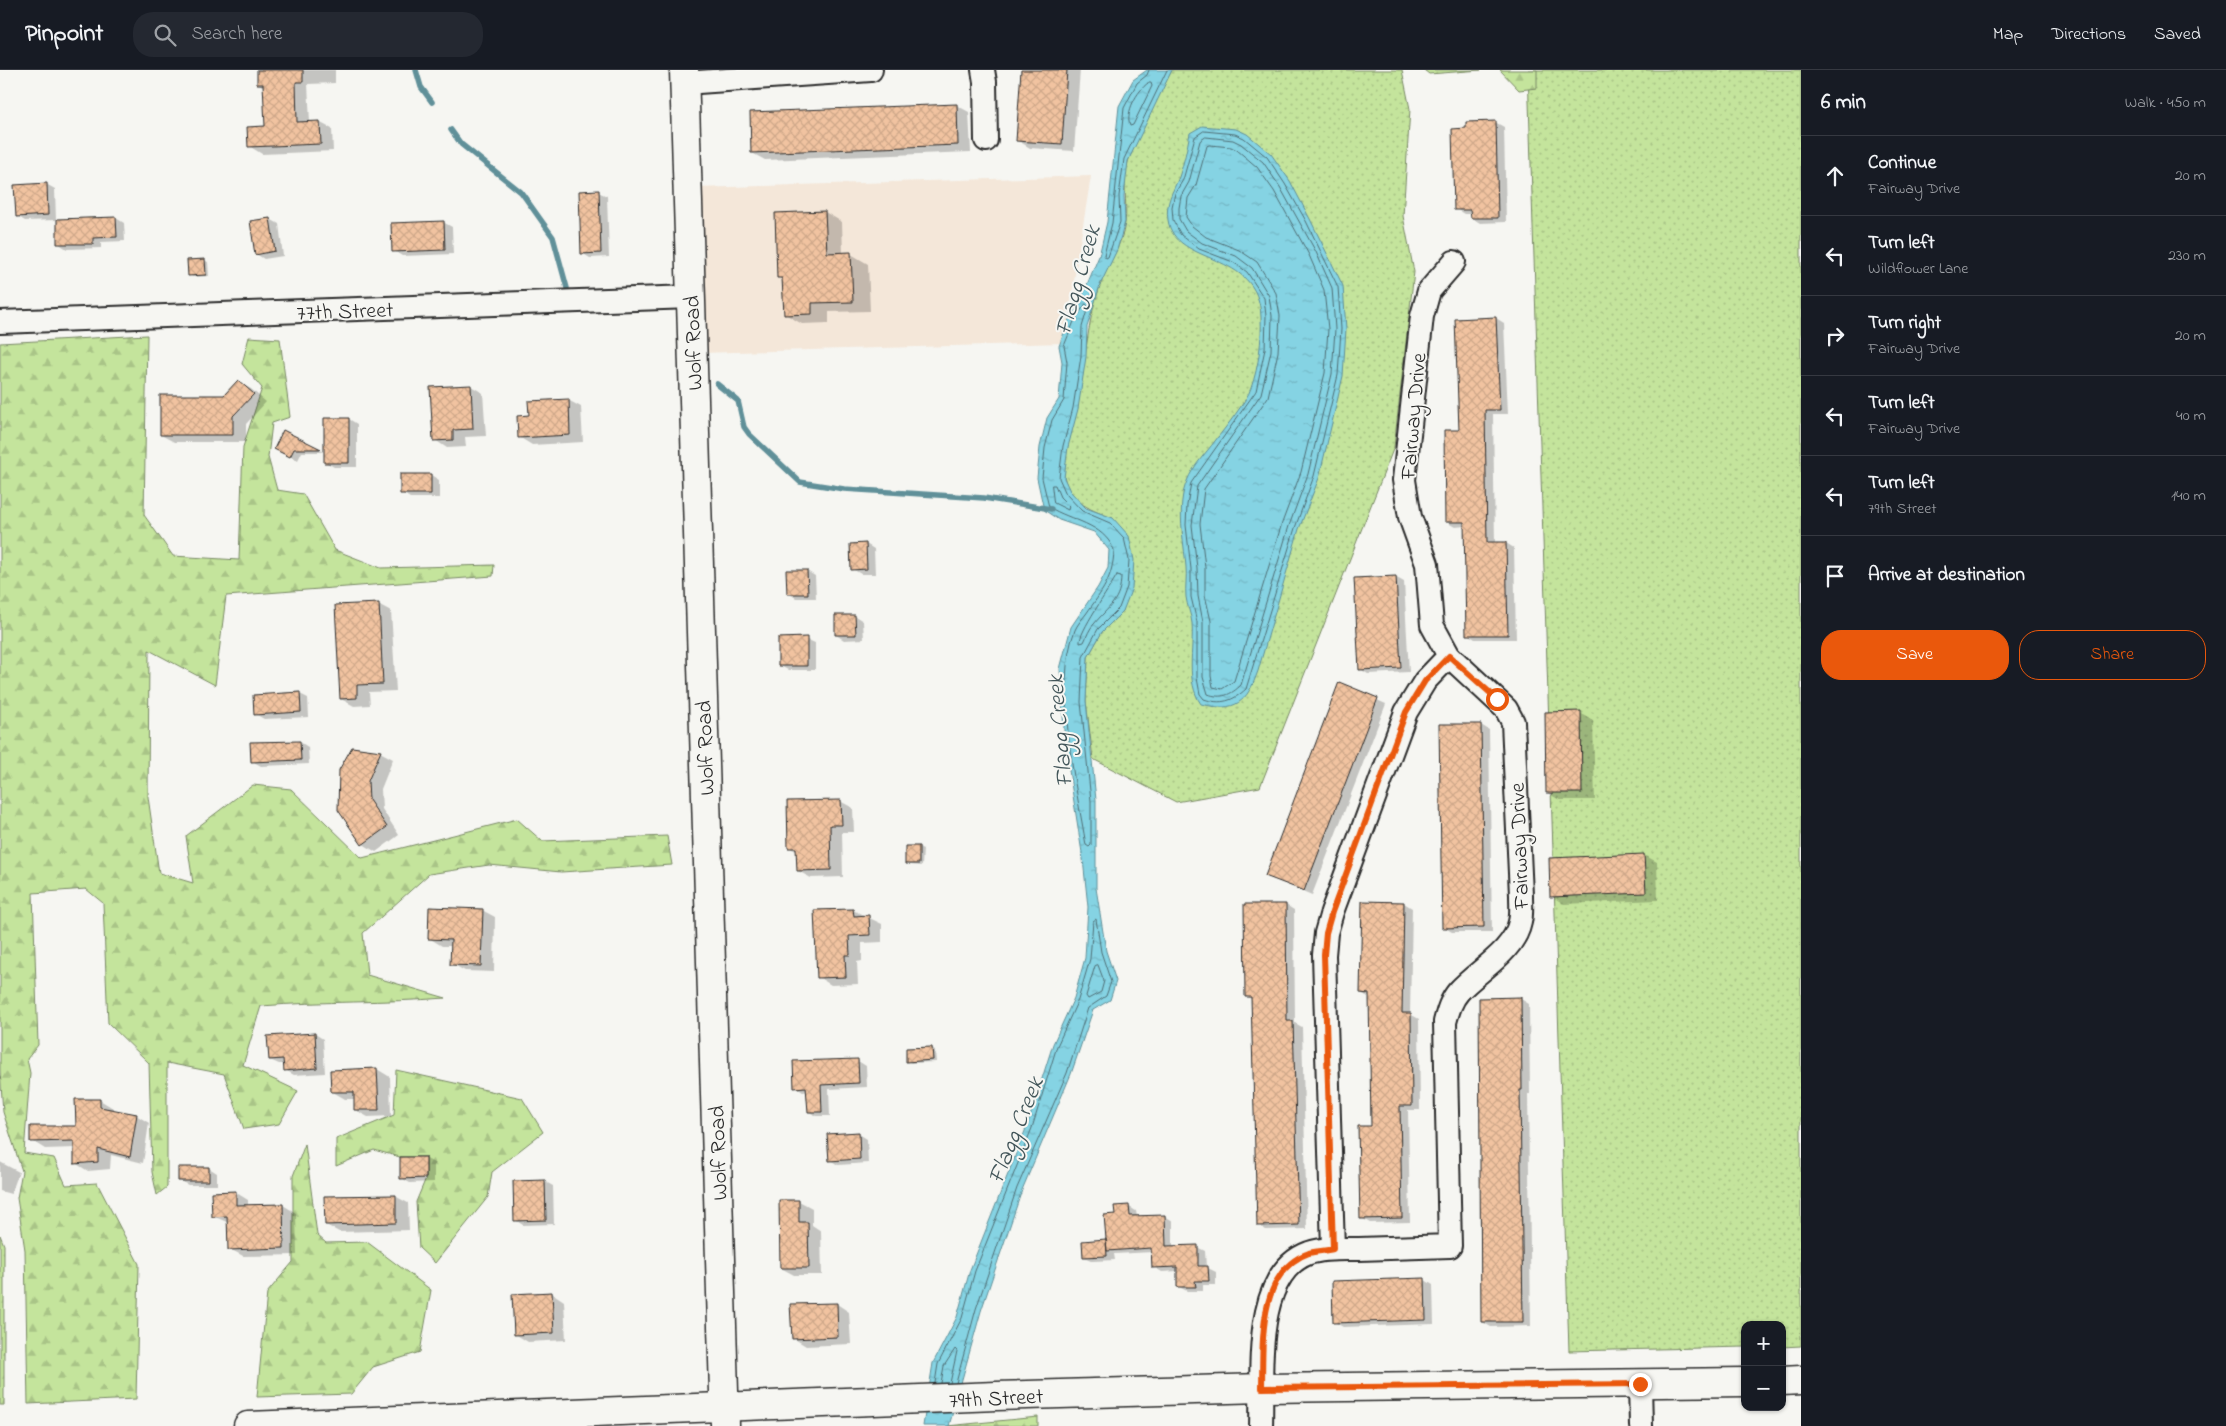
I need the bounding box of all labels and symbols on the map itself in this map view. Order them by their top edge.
water label: Flagg Creek [1047,220,1112,340]
street label: 77th Street [296,295,395,331]
street label: Wolf Road [677,295,713,391]
street label: Fairway Drive [1393,352,1437,482]
water label: Flagg Creek [1039,672,1084,788]
route start [1486,688,1509,711]
street label: Wolf Road [689,700,725,796]
street label: Fairway Drive [1503,782,1540,911]
water label: Flagg Creek [980,1071,1055,1190]
street label: Wolf Road [702,1105,738,1201]
route end [1629,1373,1652,1396]
street label: 79th Street [948,1382,1045,1418]

